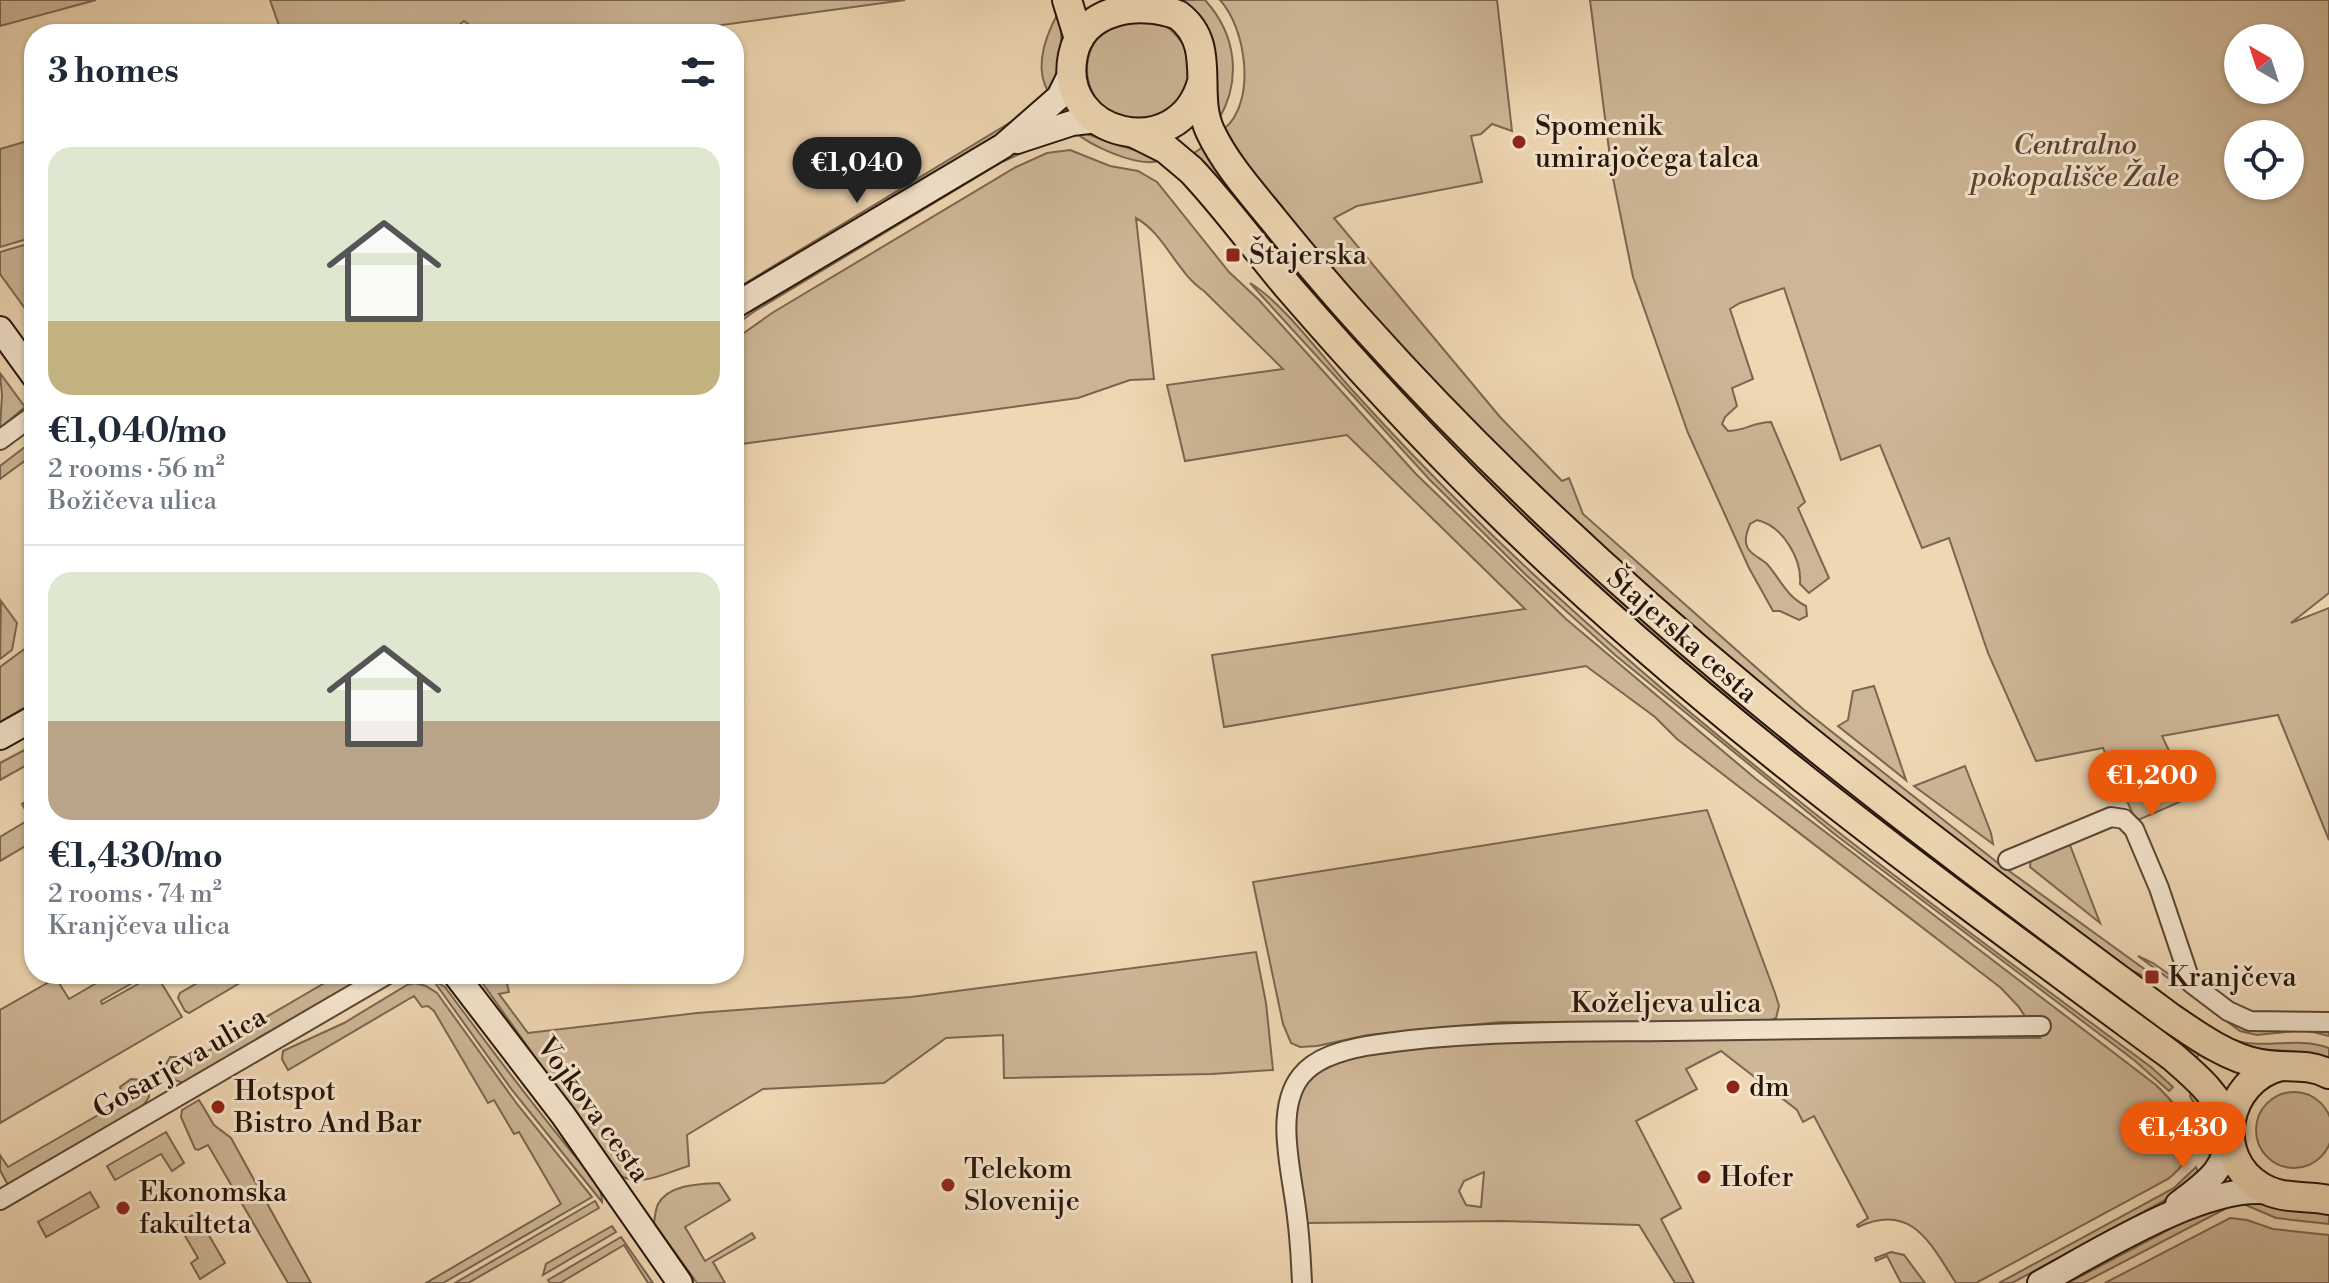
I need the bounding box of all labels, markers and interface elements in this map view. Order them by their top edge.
north arrow [2224,24,2304,104]
map controls [2224,24,2304,200]
icon: filters [676,50,720,94]
text: 3 homes [48,51,179,93]
place label: Spomenik umirajočega talca [1535,109,1760,176]
button: locate [2224,120,2304,200]
park label: Centralno pokopališče Žale [1967,128,2179,195]
marker: Spomenik umirajočega talca [1510,133,1528,151]
pin: €1,040 [792,137,922,205]
text: €1,040 [811,147,903,179]
icon: home [312,199,456,343]
place label: Štajerska [1249,236,1368,273]
marker: Štajerska [1224,246,1242,264]
text: €1,040/mo [48,411,227,453]
text: 2 rooms · 56 m² [48,453,225,485]
text: Božičeva ulica [48,485,217,517]
street label: Štajerska cesta [1599,559,1767,712]
icon: home [312,624,456,768]
pin: €1,200 [2087,750,2217,818]
text: €1,200 [2106,760,2198,792]
text: €1,430/mo [48,836,223,878]
text: 2 rooms · 74 m² [48,878,222,910]
text: Kranjčeva ulica [48,910,230,942]
place label: Kranjčeva [2168,960,2297,995]
marker: Kranjčeva [2143,968,2161,986]
street label: Koželjeva ulica [1571,986,1762,1021]
street label: Gosarjeva ulica [87,999,274,1127]
street label: Vojkova cesta [528,1030,658,1190]
place label: dm [1749,1070,1789,1105]
place label: Hotspot Bistro And Bar [233,1074,422,1141]
marker: dm [1724,1078,1742,1096]
marker: Hotspot Bistro And Bar [209,1098,227,1116]
pin: €1,430 [2118,1102,2248,1170]
text: €1,430 [2138,1112,2228,1144]
place label: Telekom Slovenije [964,1152,1080,1219]
place label: Hofer [1720,1160,1794,1195]
marker: Hofer [1695,1168,1713,1186]
place label: Ekonomska fakulteta [139,1175,288,1242]
marker: Telekom Slovenije [939,1176,957,1194]
marker: Ekonomska fakulteta [114,1199,132,1217]

